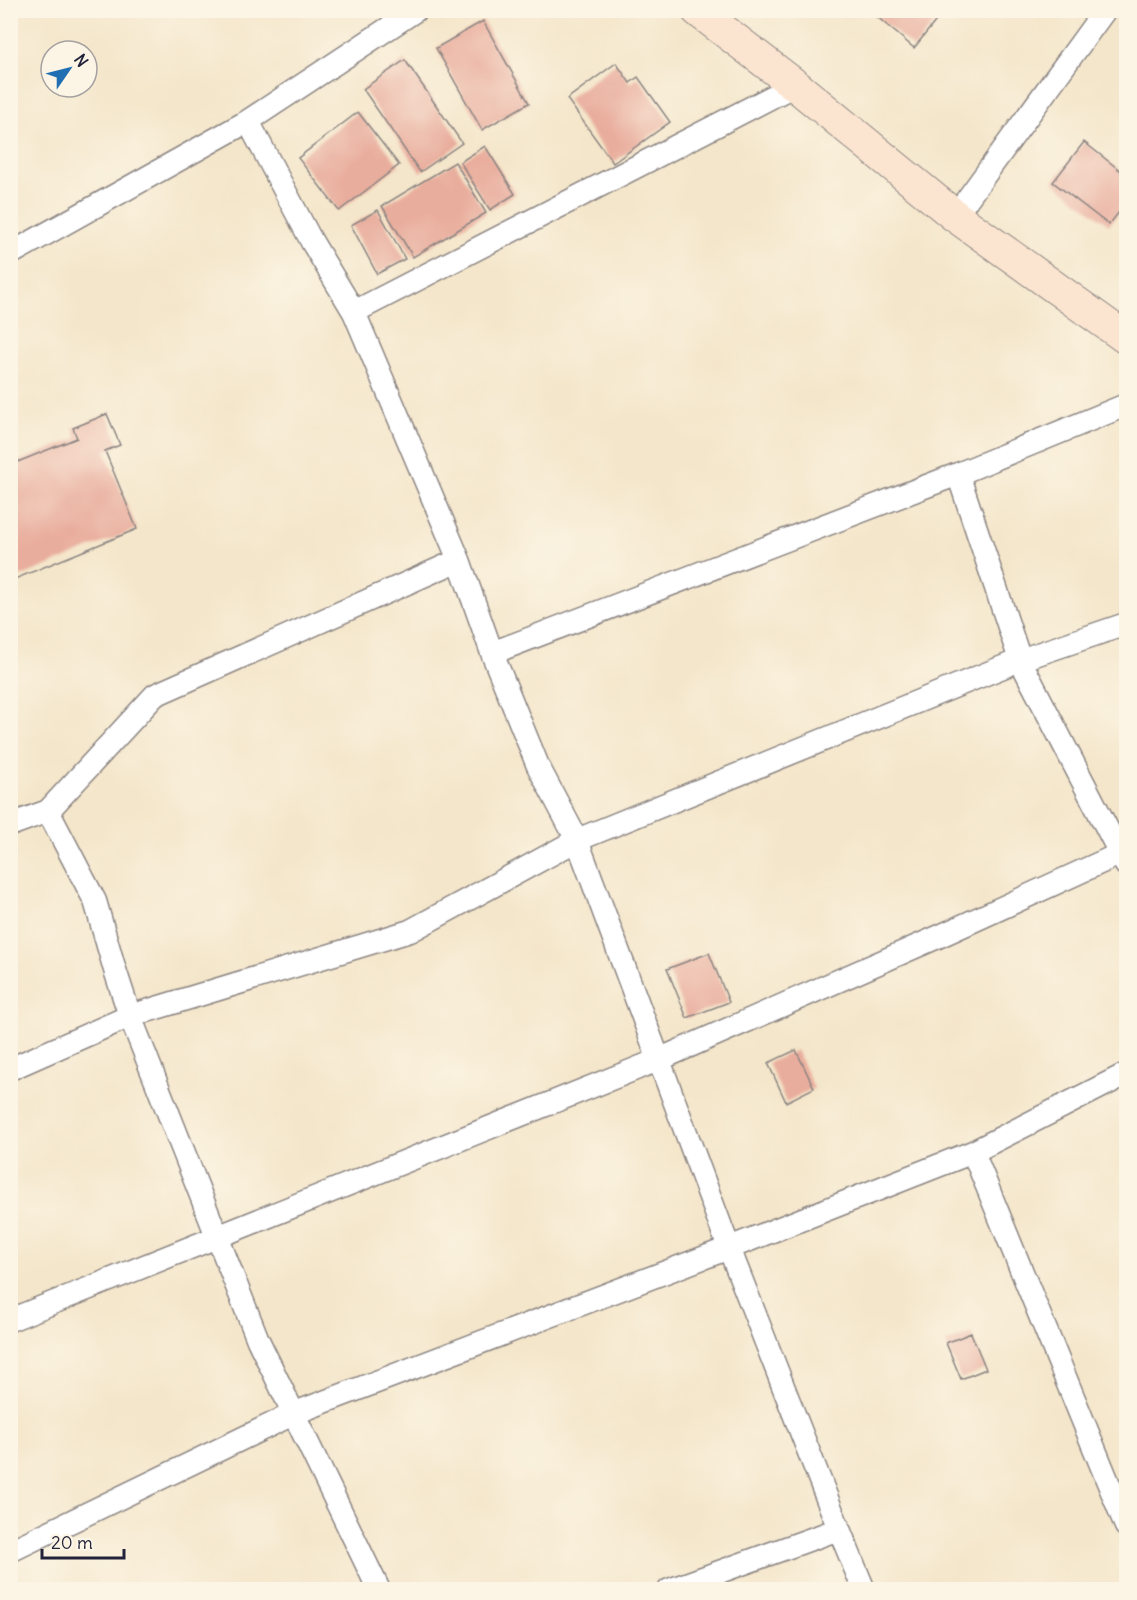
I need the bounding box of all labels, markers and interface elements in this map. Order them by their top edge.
north arrow [39,39,99,99]
text: N [70,50,93,71]
scale bar [42,1522,124,1560]
text: 20 m [51,1531,93,1554]

